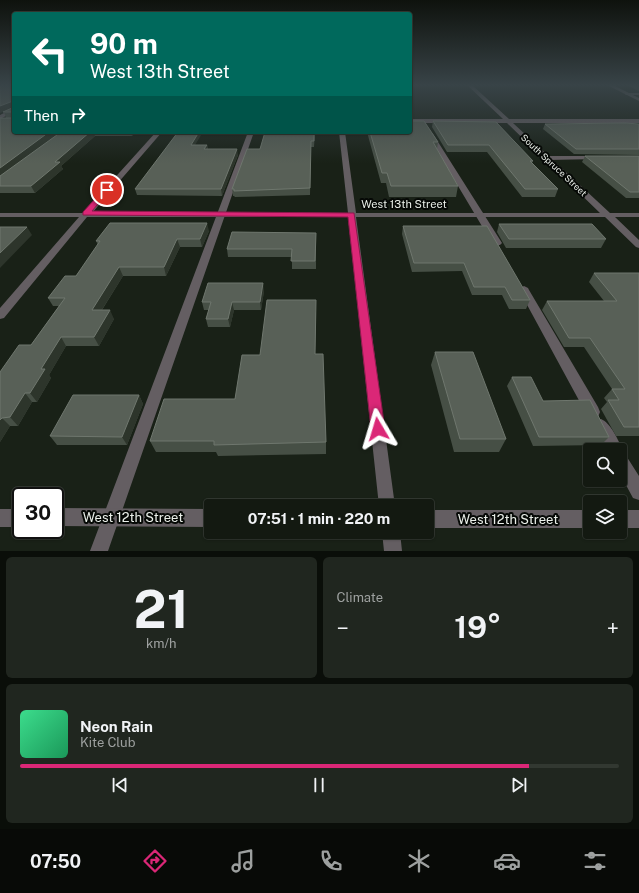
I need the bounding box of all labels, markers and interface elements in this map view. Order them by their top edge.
text: 90 m [90,27,158,60]
icon: left [24,28,76,80]
text: West 13th Street [90,61,230,82]
icon: right [67,104,89,126]
text: Then [24,107,59,124]
street label: South Spruce Street [519,132,589,199]
pin [90,173,124,207]
icon: arrive [96,179,118,201]
street label: West 13th Street [361,198,447,210]
position arrow [357,408,399,450]
map controls [583,443,627,539]
button: search [583,443,627,487]
speed limit sign: 30 [12,487,64,539]
button: layers [583,495,627,539]
street label: West 12th Street [83,510,183,525]
text: 07:51 · 1 min · 220 m [248,510,390,527]
street label: West 12th Street [458,512,558,527]
text: 21 [134,579,189,640]
text: Climate [337,590,383,605]
text: 19° [454,609,501,645]
text: − [337,615,349,641]
text: + [607,615,619,641]
text: km/h [146,636,177,651]
text: Neon Rain [80,718,153,735]
text: Kite Club [80,735,135,750]
icon: previous [109,774,131,796]
icon: pause [308,774,330,796]
icon: next [508,774,530,796]
icon: directions [141,847,169,875]
icon: music [229,847,257,875]
icon: phone [317,847,345,875]
icon: climate [405,847,433,875]
icon: car [493,847,521,875]
icon: filters [581,847,609,875]
text: 07:50 [30,851,81,872]

